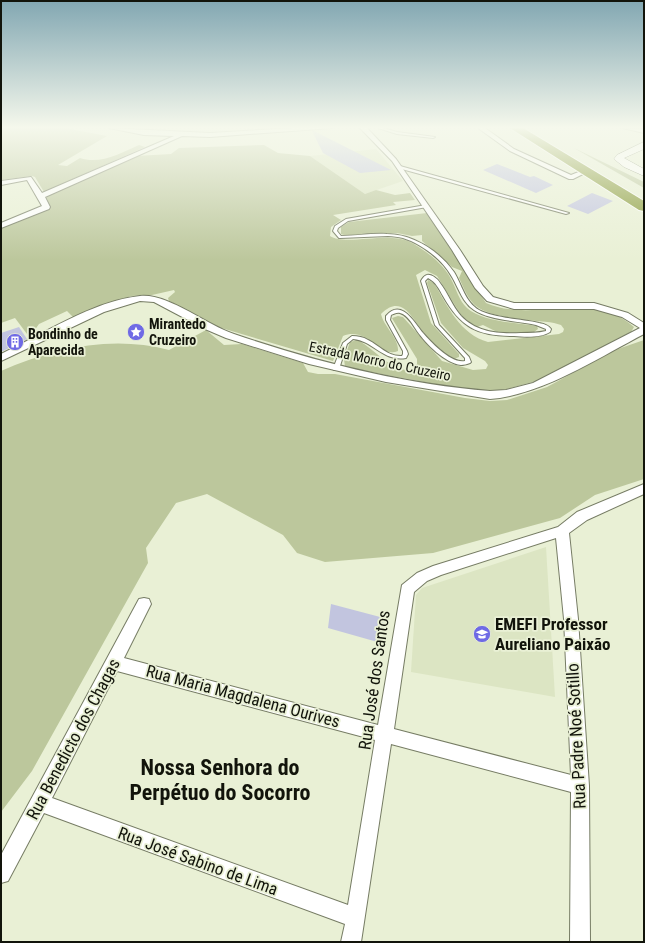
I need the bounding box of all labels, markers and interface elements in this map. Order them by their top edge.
place label: Mirantedo Cruzeiro [149,316,206,348]
place icon: Mirantedo Cruzeiro [126,322,146,342]
place label: Bondinho de Aparecida [28,326,98,358]
building icon: Bondinho de Aparecida [5,332,25,352]
street label: Estrada Morro do Cruzeiro [308,338,452,384]
street label: Rua José dos Santos [354,609,394,751]
place label: EMEFI Professor Aureliano Paixão [495,614,610,654]
school or university icon: EMEFI Professor Aureliano Paixão [472,624,492,644]
street label: Rua Benedicto dos Chagas [22,655,124,823]
street label: Rua Maria Magdalena Ourives [144,660,342,732]
street label: Rua Padre Noé Sotillo [562,663,590,809]
district label: Nossa Senhora do Perpétuo do Socorro [129,755,311,805]
street label: Rua José Sabino de Lima [115,823,281,899]

